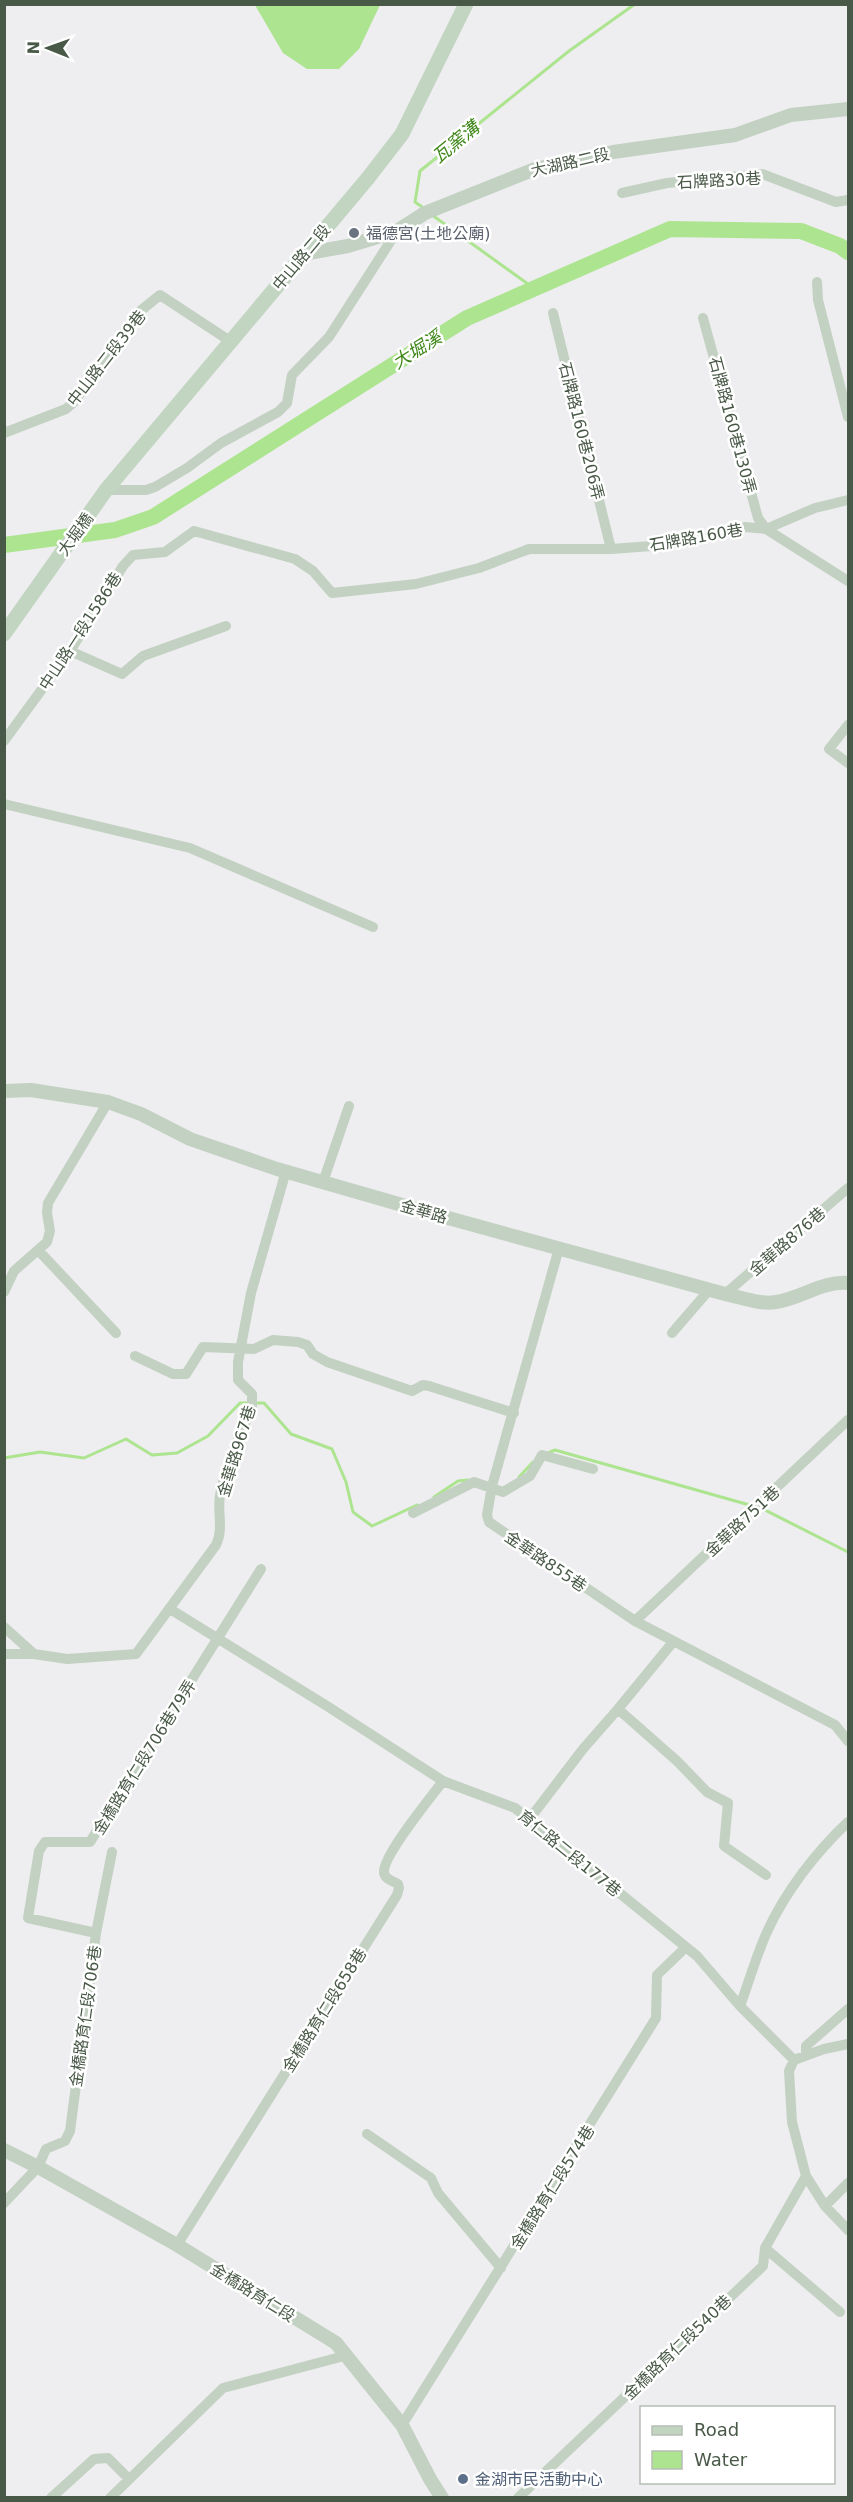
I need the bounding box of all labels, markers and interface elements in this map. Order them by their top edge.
north arrow [18,18,78,78]
text: N [24,41,43,55]
water label: 瓦窯溝 [428,115,486,167]
street label: 大湖路二段 [529,144,611,181]
street label: 石牌路30巷 [676,169,762,192]
street label: 中山路二段 [268,221,334,294]
place label: 福德宮(土地公廟) [366,224,491,243]
marker: 福德宮(土地公廟) [347,226,361,240]
street label: 中山路二段39巷 [63,307,150,410]
water label: 大堀溪 [388,325,448,373]
street label: 石牌路160巷130弄 [705,355,760,496]
street label: 石牌路160巷206弄 [555,360,608,502]
street label: 大堀橋 [54,509,97,559]
street label: 石牌路160巷 [648,520,744,555]
street label: 中山路一段1586巷 [35,569,126,694]
street label: 金華路 [398,1196,450,1227]
street label: 金華路876巷 [745,1203,829,1280]
street label: 金華路967巷 [214,1403,259,1499]
street label: 金華路751巷 [701,1482,783,1561]
street label: 金華路855巷 [501,1527,590,1596]
street label: 金橋路育仁段706巷79弄 [89,1676,200,1838]
street label: 育仁路二段177巷 [515,1806,625,1901]
street label: 金橋路育仁段706巷 [66,1944,105,2088]
street label: 金橋路育仁段658巷 [279,1945,370,2076]
street label: 金橋路育仁段574巷 [507,2122,598,2253]
street label: 金橋路育仁段 [207,2259,298,2326]
street label: 金橋路育仁段540巷 [619,2291,735,2404]
legend [640,2406,835,2484]
text: Road [694,2419,739,2440]
text: Water [694,2449,748,2470]
place label: 金湖市民活動中心 [475,2470,603,2489]
marker: 金湖市民活動中心 [456,2472,470,2486]

